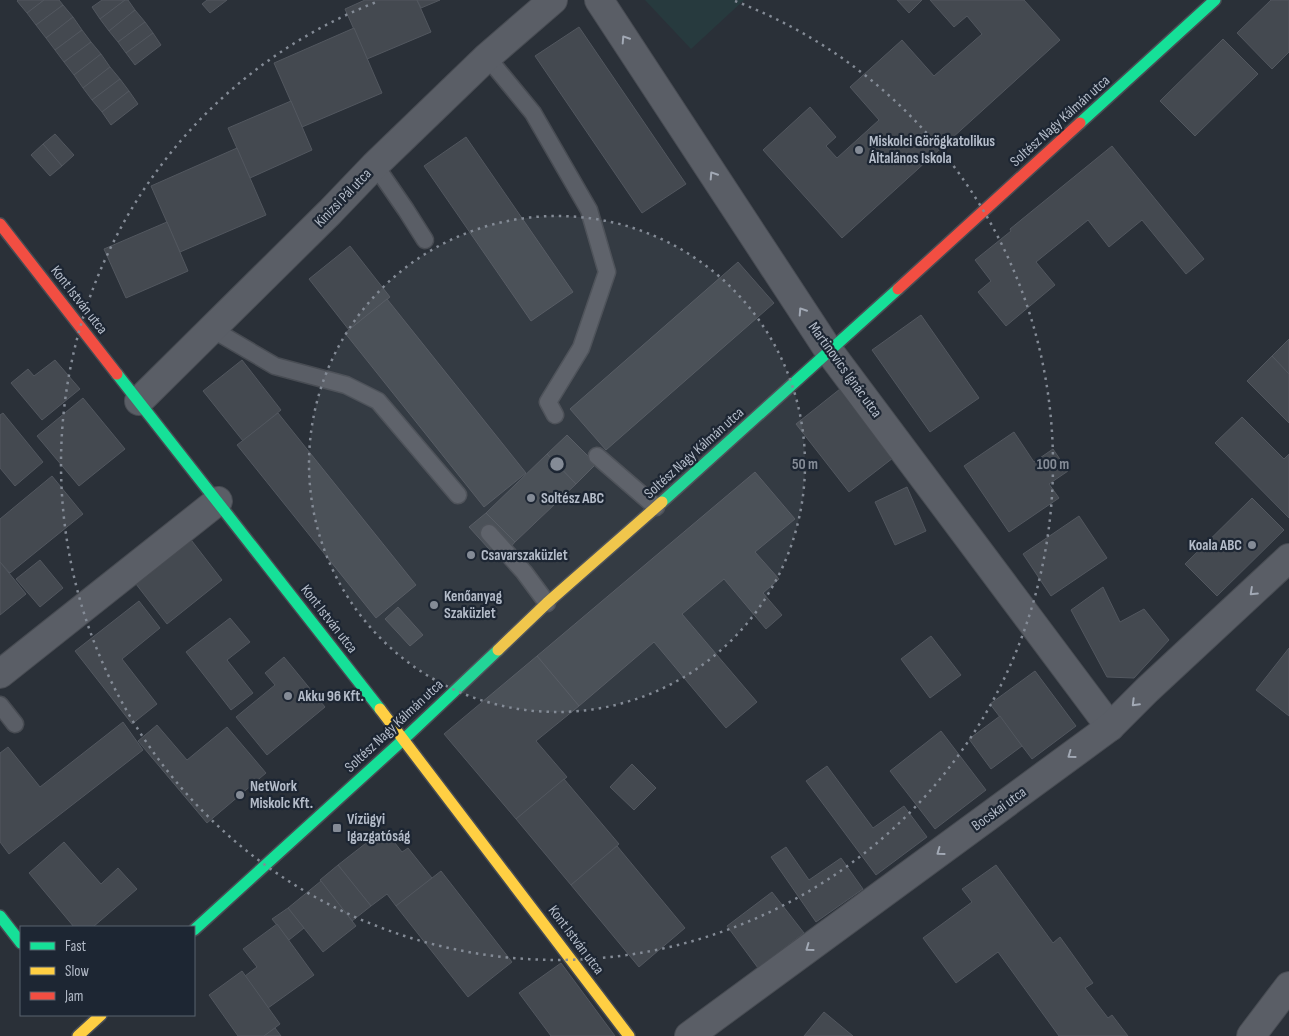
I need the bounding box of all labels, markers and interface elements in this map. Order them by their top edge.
one-way arrow [621,35,631,44]
street label: Soltész Nagy Kálmán utca [1006,71,1114,171]
place label: Miskolci Görögkatolikus Általános Iskola [868,132,995,168]
marker: Miskolci Görögkatolikus Általános Iskola [853,144,865,156]
street label: Kinizsi Pál utca [310,165,376,231]
one-way arrow [710,171,720,180]
street label: Kont István utca [46,262,112,338]
one-way arrow [799,307,809,316]
street label: Martinovics Ignác utca [804,319,886,422]
street label: Soltész Nagy Kálmán utca [640,403,748,503]
centre of rings [548,455,566,473]
text: 50 m [792,455,818,474]
text: 100 m [1037,455,1069,474]
place label: Soltész ABC [541,489,605,508]
marker: Soltész ABC [525,492,537,504]
place label: Koala ABC [1189,536,1242,555]
marker: Koala ABC [1246,539,1258,551]
place label: Csavarszaküzlet [481,546,568,565]
marker: Csavarszaküzlet [465,549,477,561]
street label: Kont István utca [296,581,362,657]
one-way arrow [1250,586,1259,595]
place label: Kenőanyag Szaküzlet [444,587,503,623]
marker: Kenőanyag Szaküzlet [428,599,440,611]
street label: Soltész Nagy Kálmán utca [341,675,447,777]
place label: Akku 96 Kft. [297,687,364,706]
marker: Akku 96 Kft. [282,690,294,702]
one-way arrow [1131,697,1140,706]
one-way arrow [1068,750,1077,758]
place label: NetWork Miskolc Kft. [250,777,313,813]
street label: Bocskai utca [968,783,1030,835]
marker: NetWork Miskolc Kft. [234,789,246,801]
place label: Vízügyi Igazgatóság [347,810,411,846]
marker: Vízügyi Igazgatóság [331,822,343,834]
one-way arrow [937,846,946,854]
street label: Kont István utca [544,902,608,979]
legend [20,926,195,1016]
text: Fast [65,937,87,956]
one-way arrow [805,942,815,951]
text: Slow [65,962,89,981]
text: Jam [64,987,83,1006]

